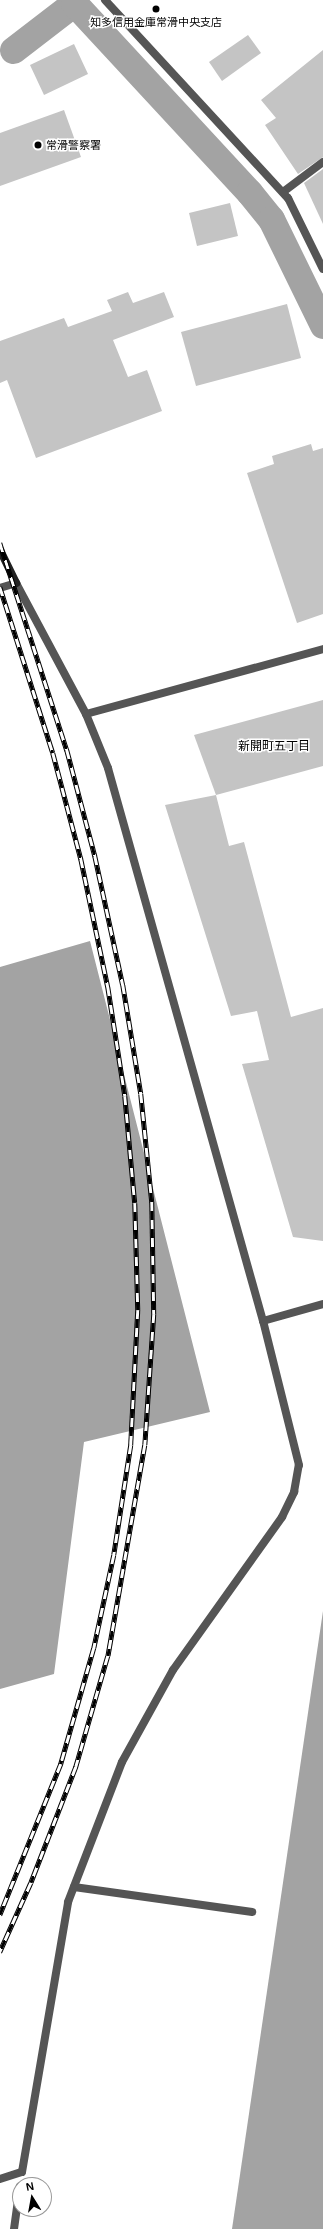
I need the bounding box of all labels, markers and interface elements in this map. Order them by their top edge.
marker: 知多信用金庫常滑中央支店 [151,4,161,14]
place label: 知多信用金庫常滑中央支店 [90,15,222,29]
place label: 常滑警察署 [46,138,101,152]
marker: 常滑警察署 [33,140,43,150]
district label: 新開町五丁目 [238,740,310,754]
north arrow [12,2177,52,2217]
text: N [25,2180,35,2193]

